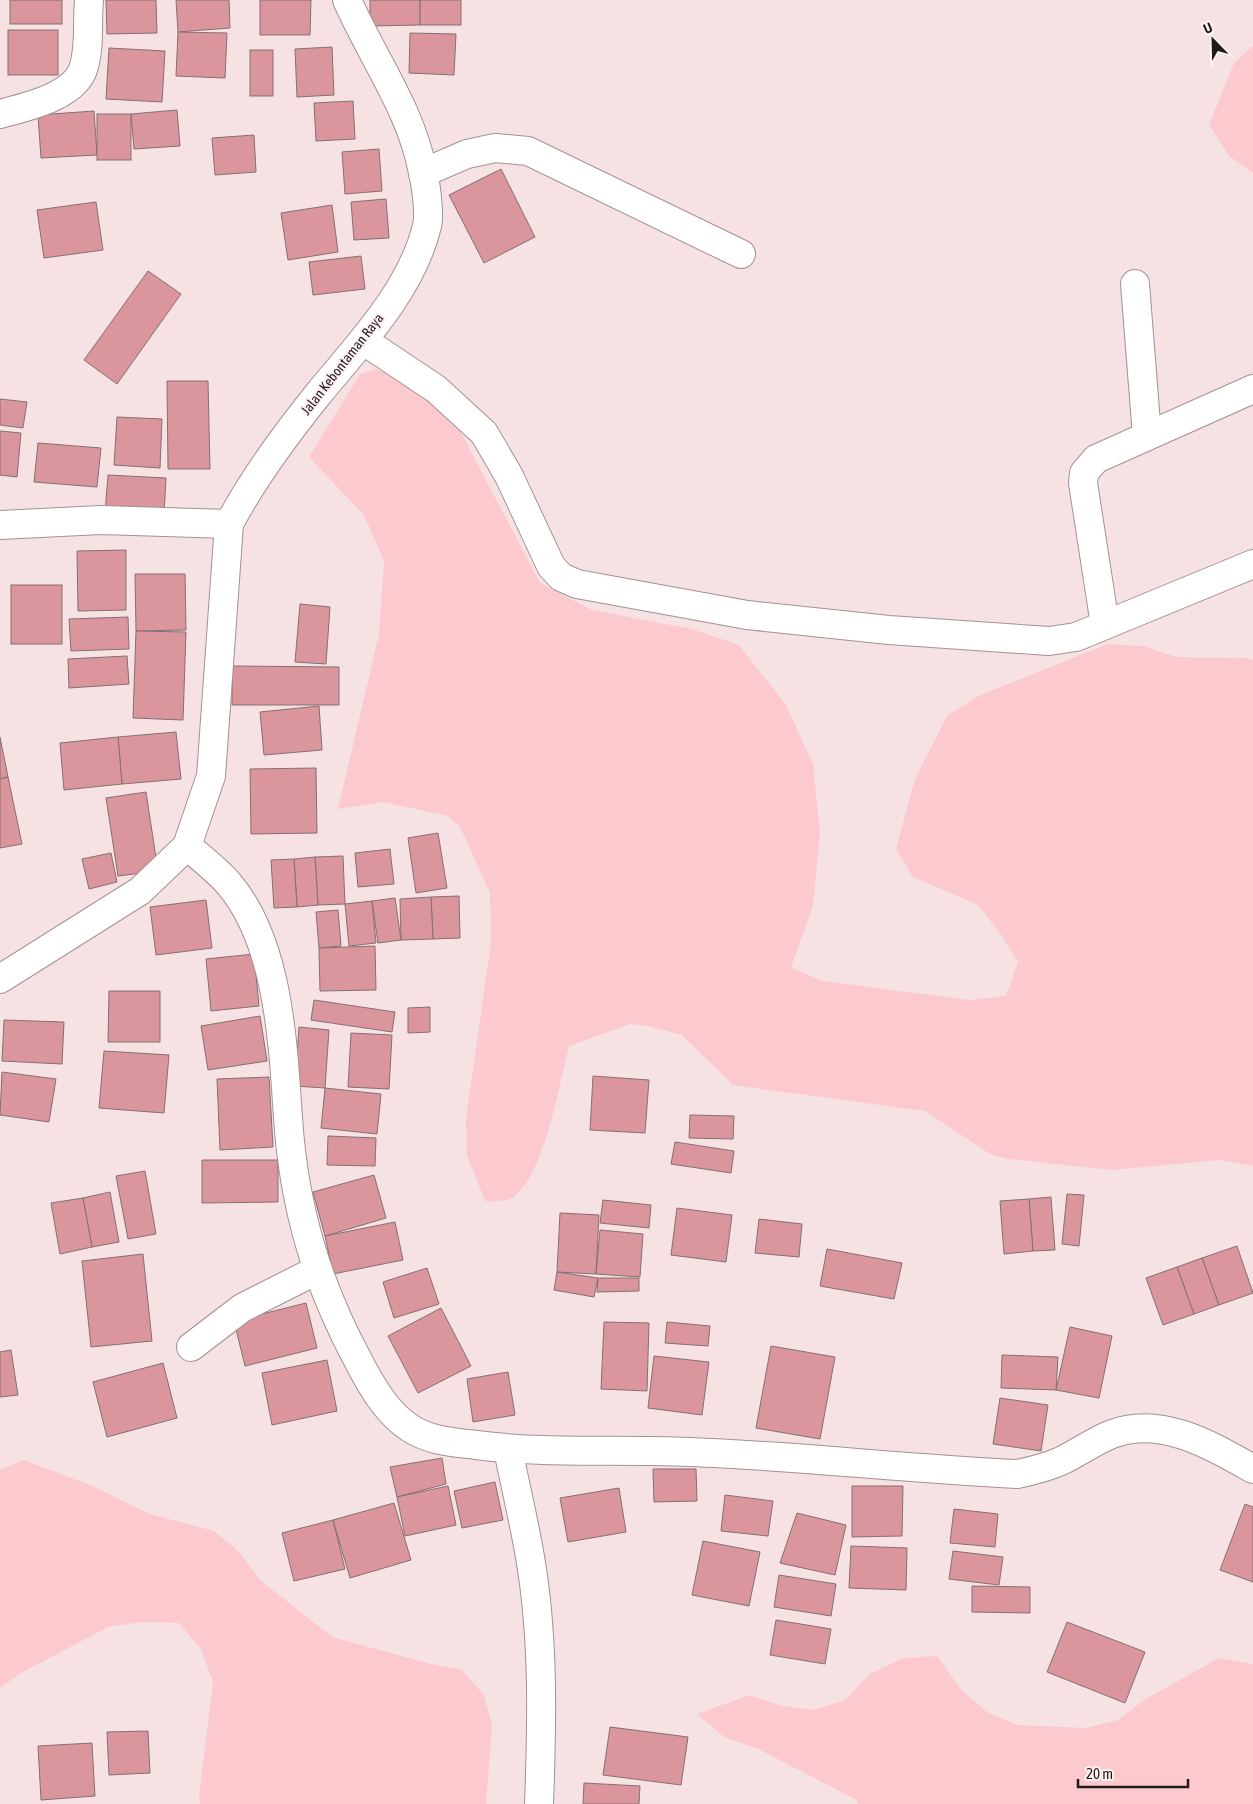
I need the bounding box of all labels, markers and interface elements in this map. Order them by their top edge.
north arrow [1188,15,1238,65]
text: U [1201,19,1215,37]
street label: Jalan Kebontaman Raya [297,310,387,418]
scale bar [1078,1756,1188,1788]
text: 20 m [1086,1765,1113,1782]

